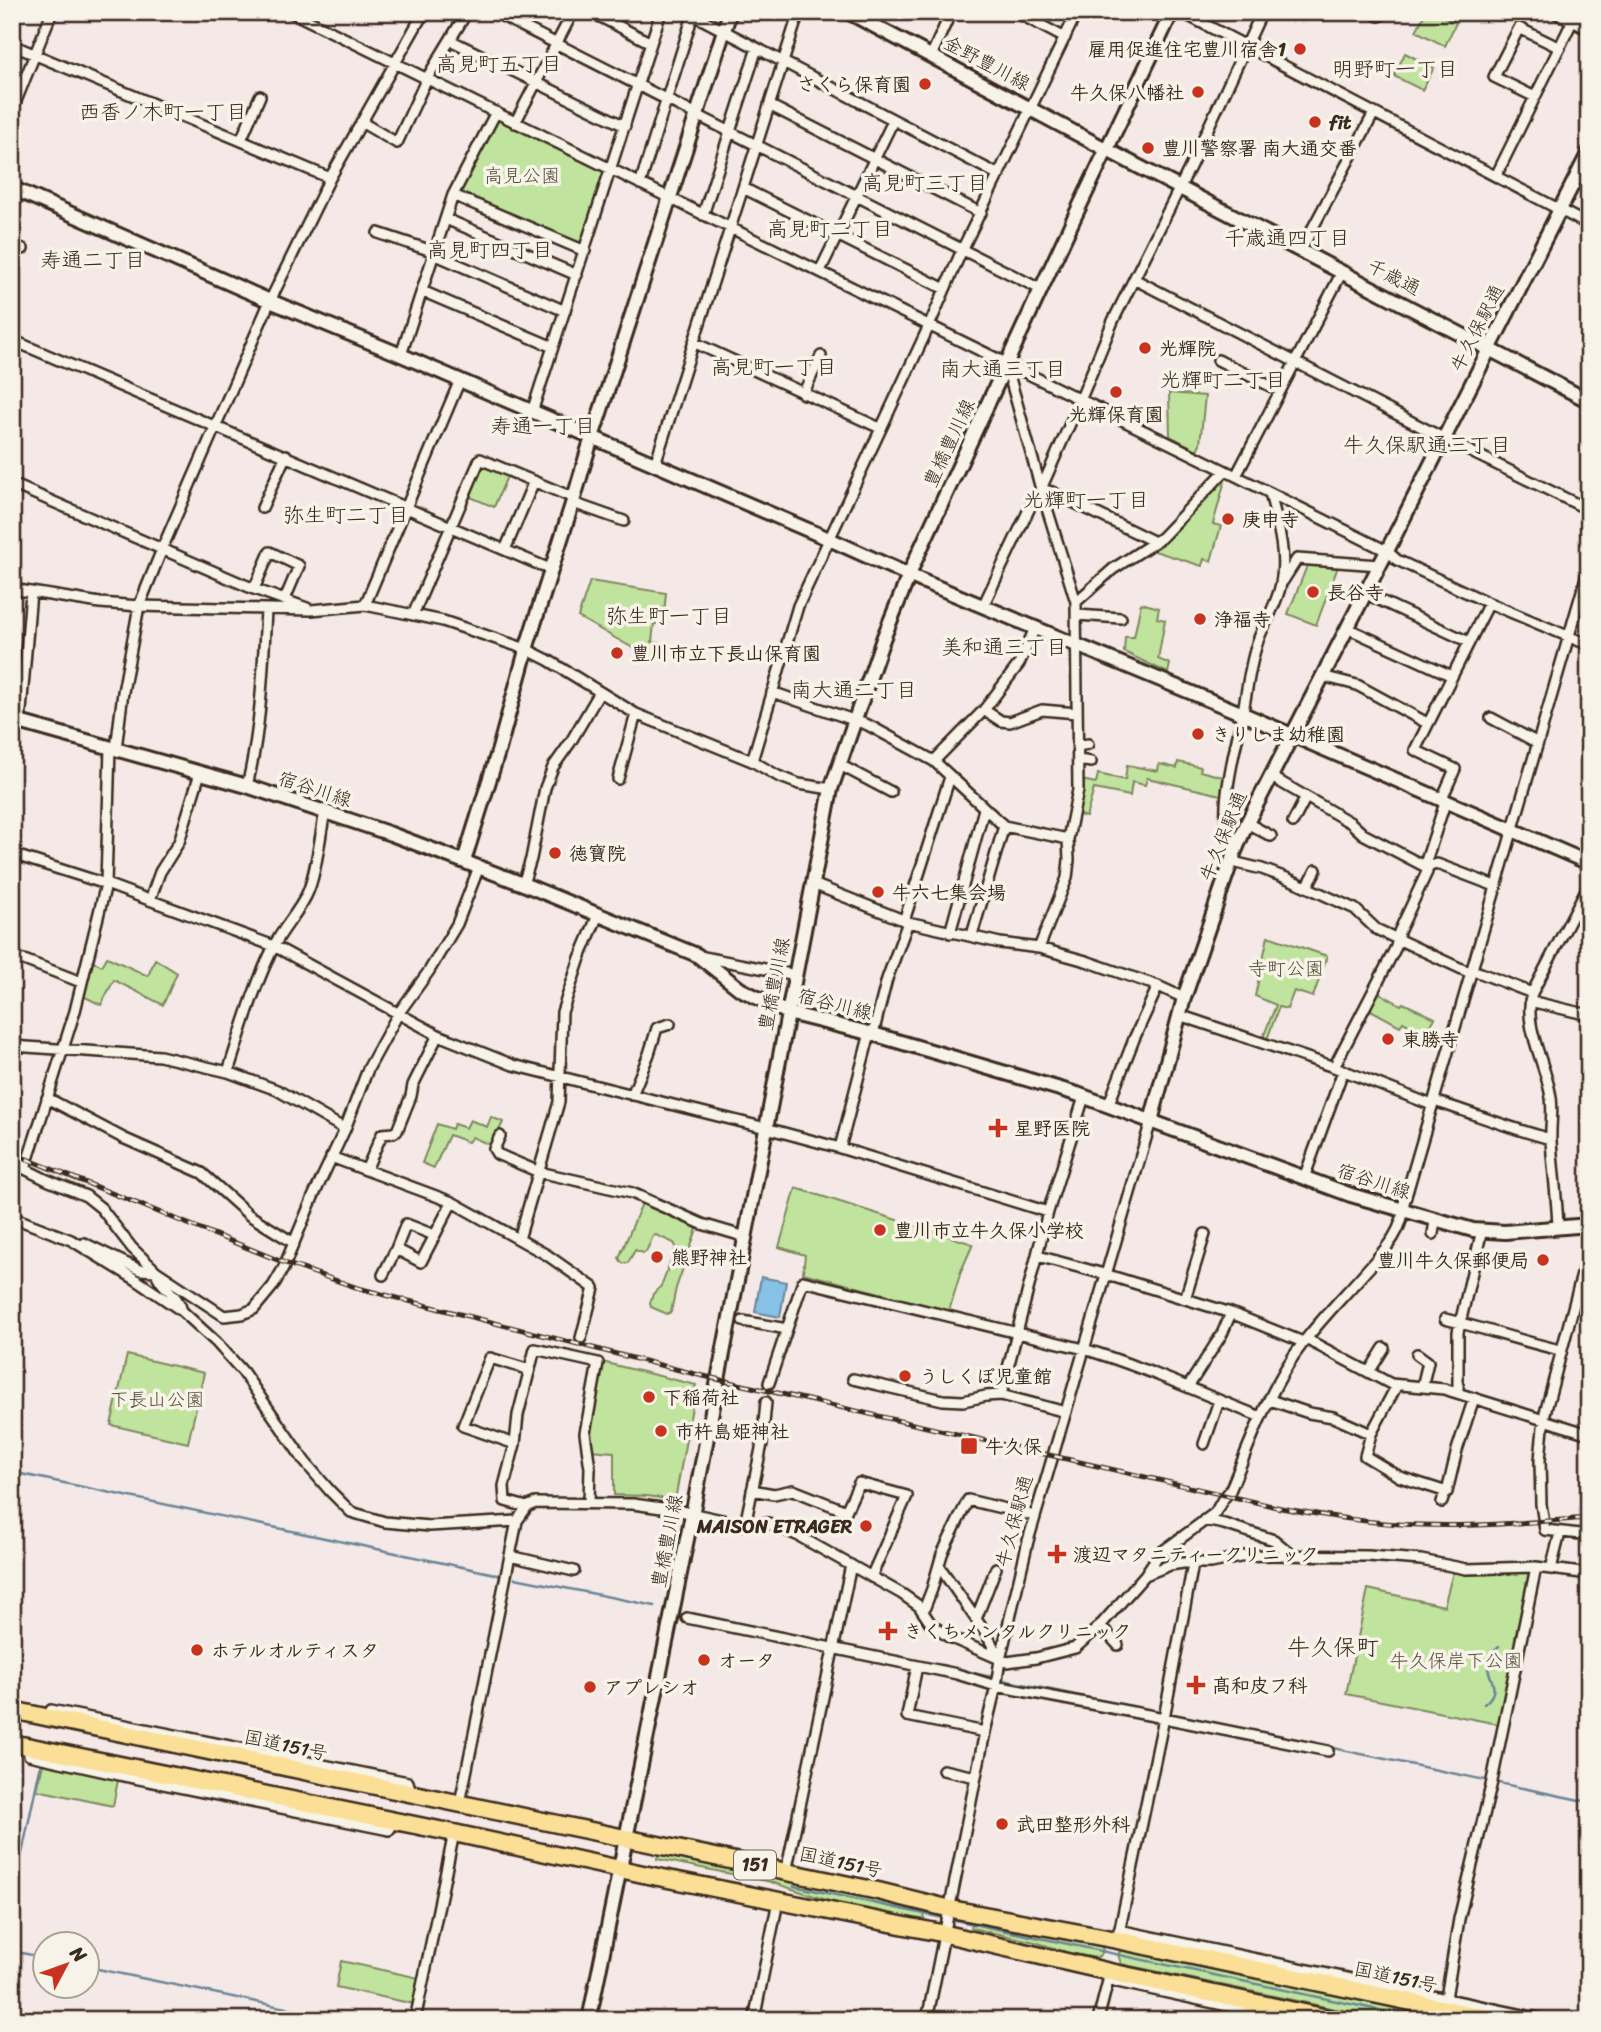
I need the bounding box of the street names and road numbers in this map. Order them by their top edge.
street label: 金野豊川線 [937,26,1037,100]
street label: 千歳通 [1361,249,1427,305]
street label: 牛久保駅通 [1441,278,1513,378]
street label: 豊橋豊川線 [914,393,984,493]
street label: 宿谷川線 [274,762,356,816]
street label: 牛久保駅通 [1190,786,1256,886]
street label: 豊橋豊川線 [749,934,799,1034]
street label: 宿谷川線 [794,979,876,1029]
street label: 宿谷川線 [1333,1154,1415,1208]
street label: 牛久保駅通 [986,1471,1042,1571]
street label: 豊橋豊川線 [642,1491,692,1591]
street label: 国道151号 [241,1720,331,1770]
street label: 国道151号 [796,1837,886,1887]
road number: 151 [734,1851,776,1880]
street label: 国道151号 [1351,1952,1441,2002]

